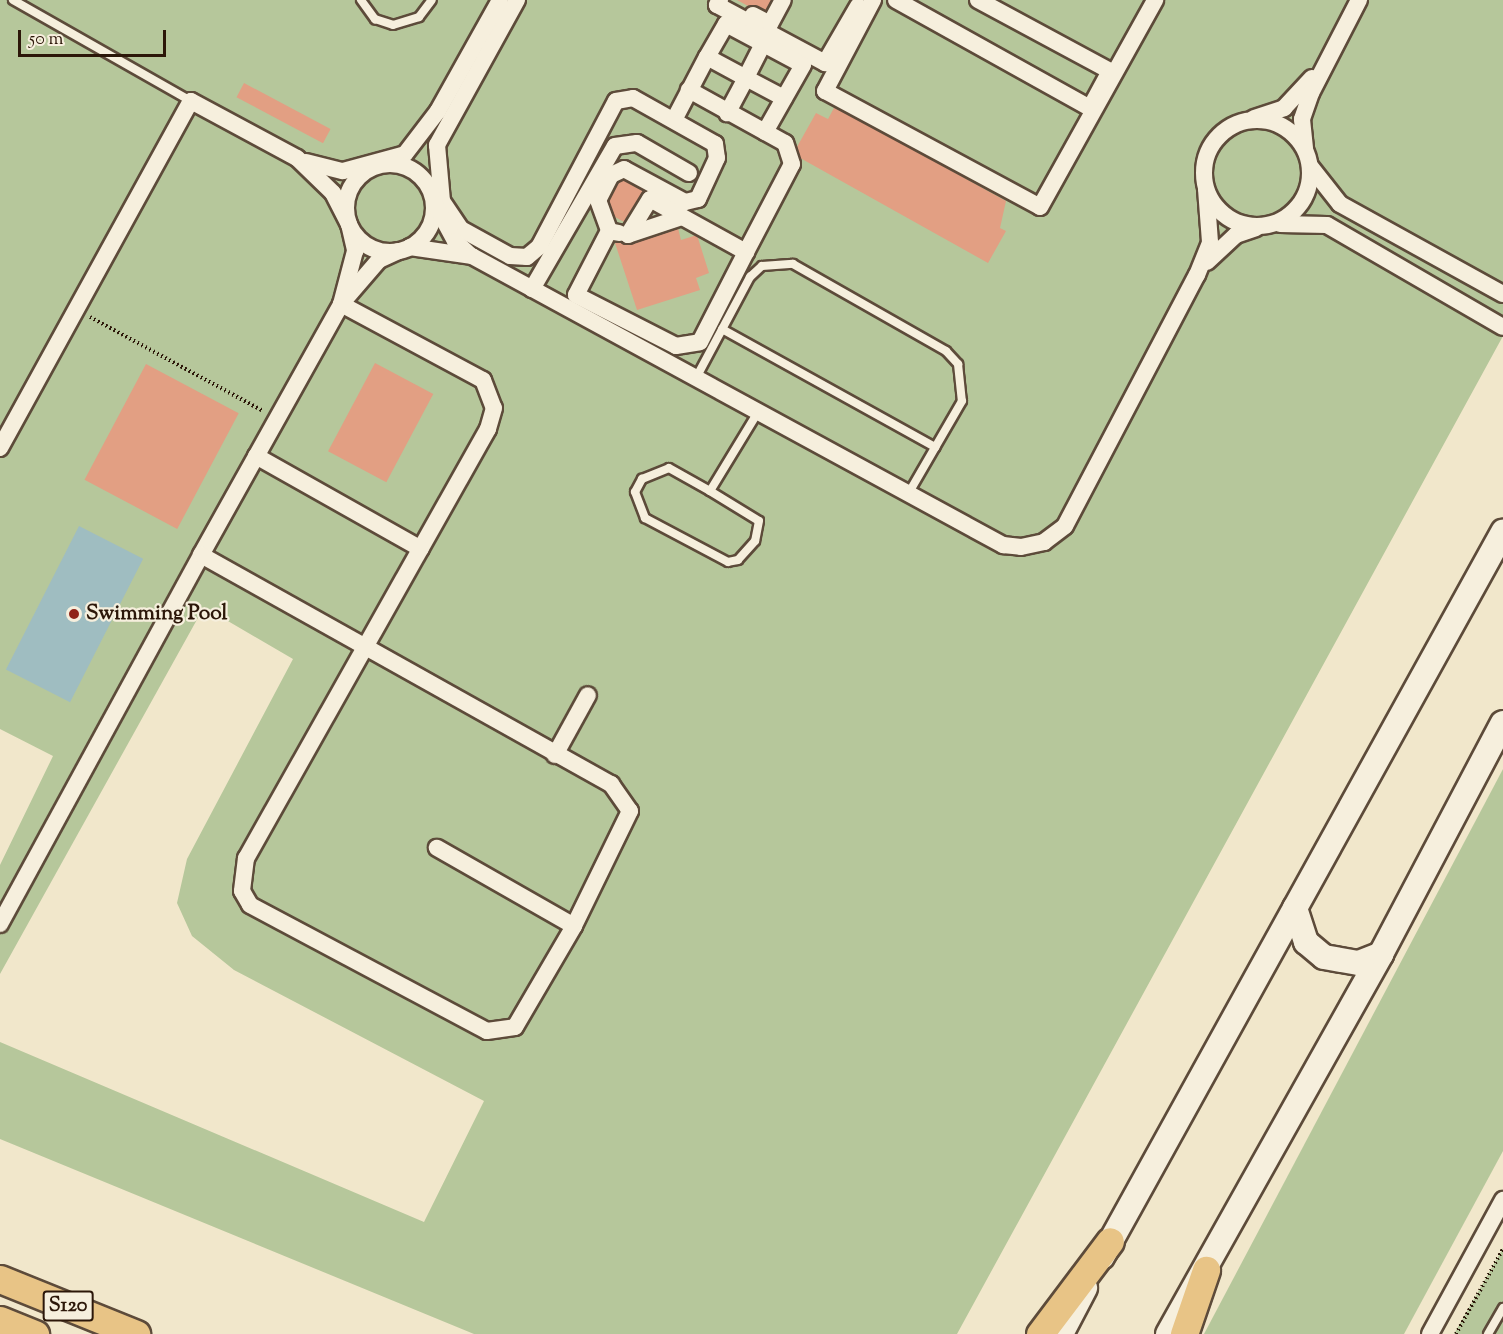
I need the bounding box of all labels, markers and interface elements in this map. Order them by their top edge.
scale bar [21,18,170,56]
text: 50 m [29,27,63,53]
place label: Swimming Pool [86,601,227,627]
marker: Swimming Pool [67,607,81,621]
road number: S120 [42,1289,94,1323]

